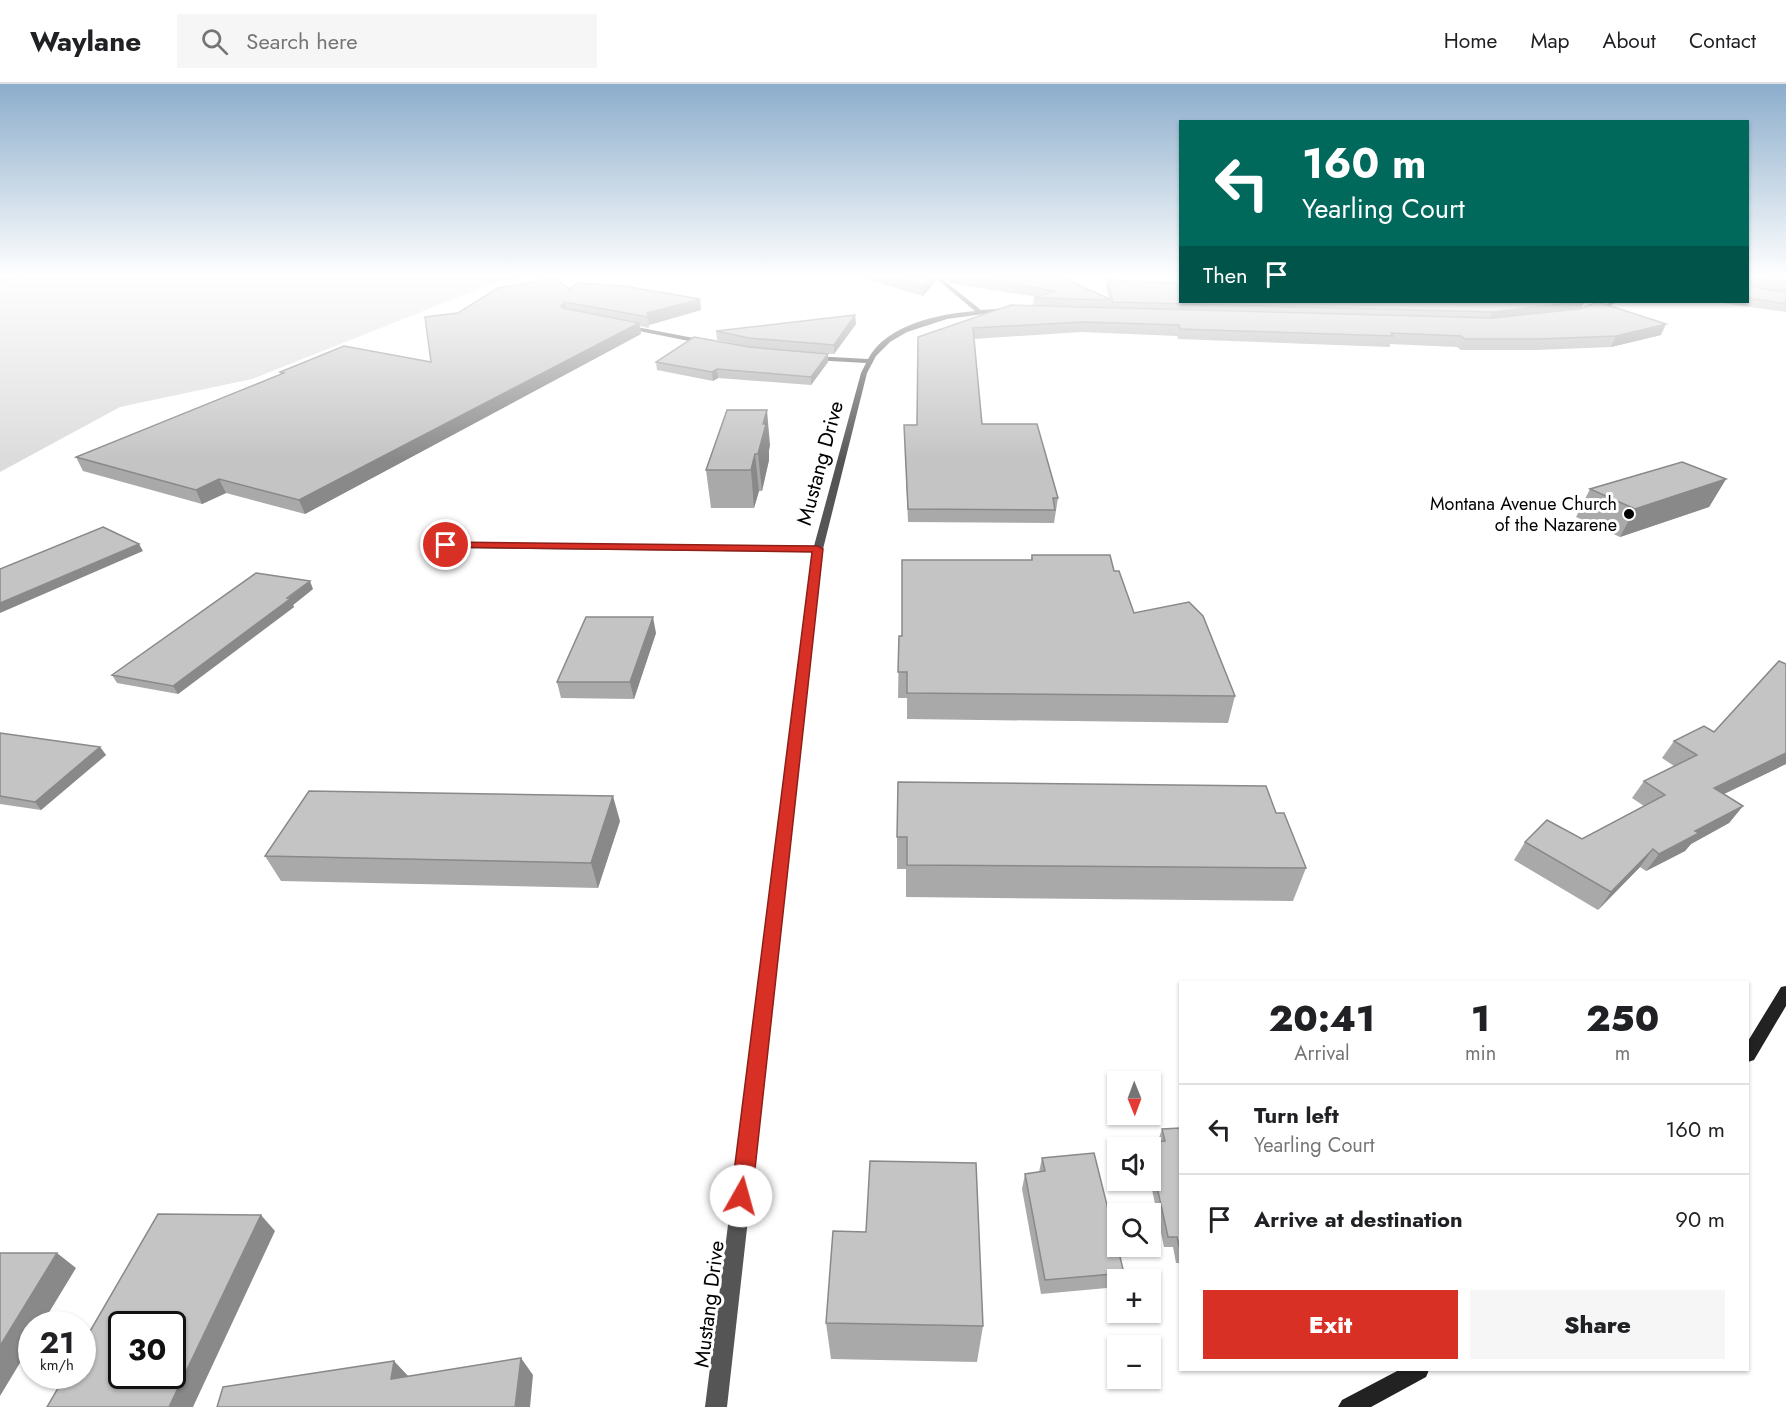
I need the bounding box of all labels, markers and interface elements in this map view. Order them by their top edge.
search box [177,14,597,68]
text: Waylane [30,21,141,62]
icon: search [198,25,231,58]
text: Search here [246,25,358,57]
text: Home [1444,26,1497,56]
text: Map [1530,26,1570,56]
text: About [1603,26,1656,56]
text: Contact [1689,26,1756,56]
text: 160 m [1302,133,1426,194]
icon: left [1203,144,1281,222]
text: Yearling Court [1302,189,1465,228]
icon: arrive [1260,258,1293,291]
text: Then [1203,259,1248,291]
street label: Mustang Drive [789,397,851,529]
place label: Montana Avenue Church of the Nazarene [1430,491,1617,538]
marker: Montana Avenue Church of the Nazarene [1622,507,1636,521]
pin [420,519,471,570]
icon: arrive [429,528,462,561]
text: 20:41 [1269,992,1375,1044]
text: 1 [1471,992,1490,1044]
text: 250 [1586,992,1659,1044]
text: Arrival [1294,1039,1350,1068]
text: min [1465,1039,1496,1068]
text: m [1615,1039,1630,1068]
north arrow [1107,1071,1161,1125]
map controls [1107,1071,1161,1389]
text: Turn left [1254,1099,1339,1131]
icon: left [1203,1113,1236,1146]
text: 160 m [1665,1113,1725,1145]
text: Yearling Court [1254,1131,1374,1160]
button: sound [1107,1137,1161,1191]
position arrow [709,1164,773,1228]
button: search [1107,1203,1161,1257]
icon: arrive [1203,1203,1236,1236]
text: Arrive at destination [1254,1203,1463,1235]
text: 90 m [1675,1203,1725,1235]
street label: Mustang Drive [686,1239,732,1369]
button: + [1107,1269,1161,1323]
button: Exit [1203,1290,1458,1359]
button: Share [1470,1290,1725,1359]
speed limit sign: 30 [108,1311,186,1389]
text: 21 [40,1321,74,1364]
button: − [1107,1335,1161,1389]
text: km/h [40,1354,74,1376]

